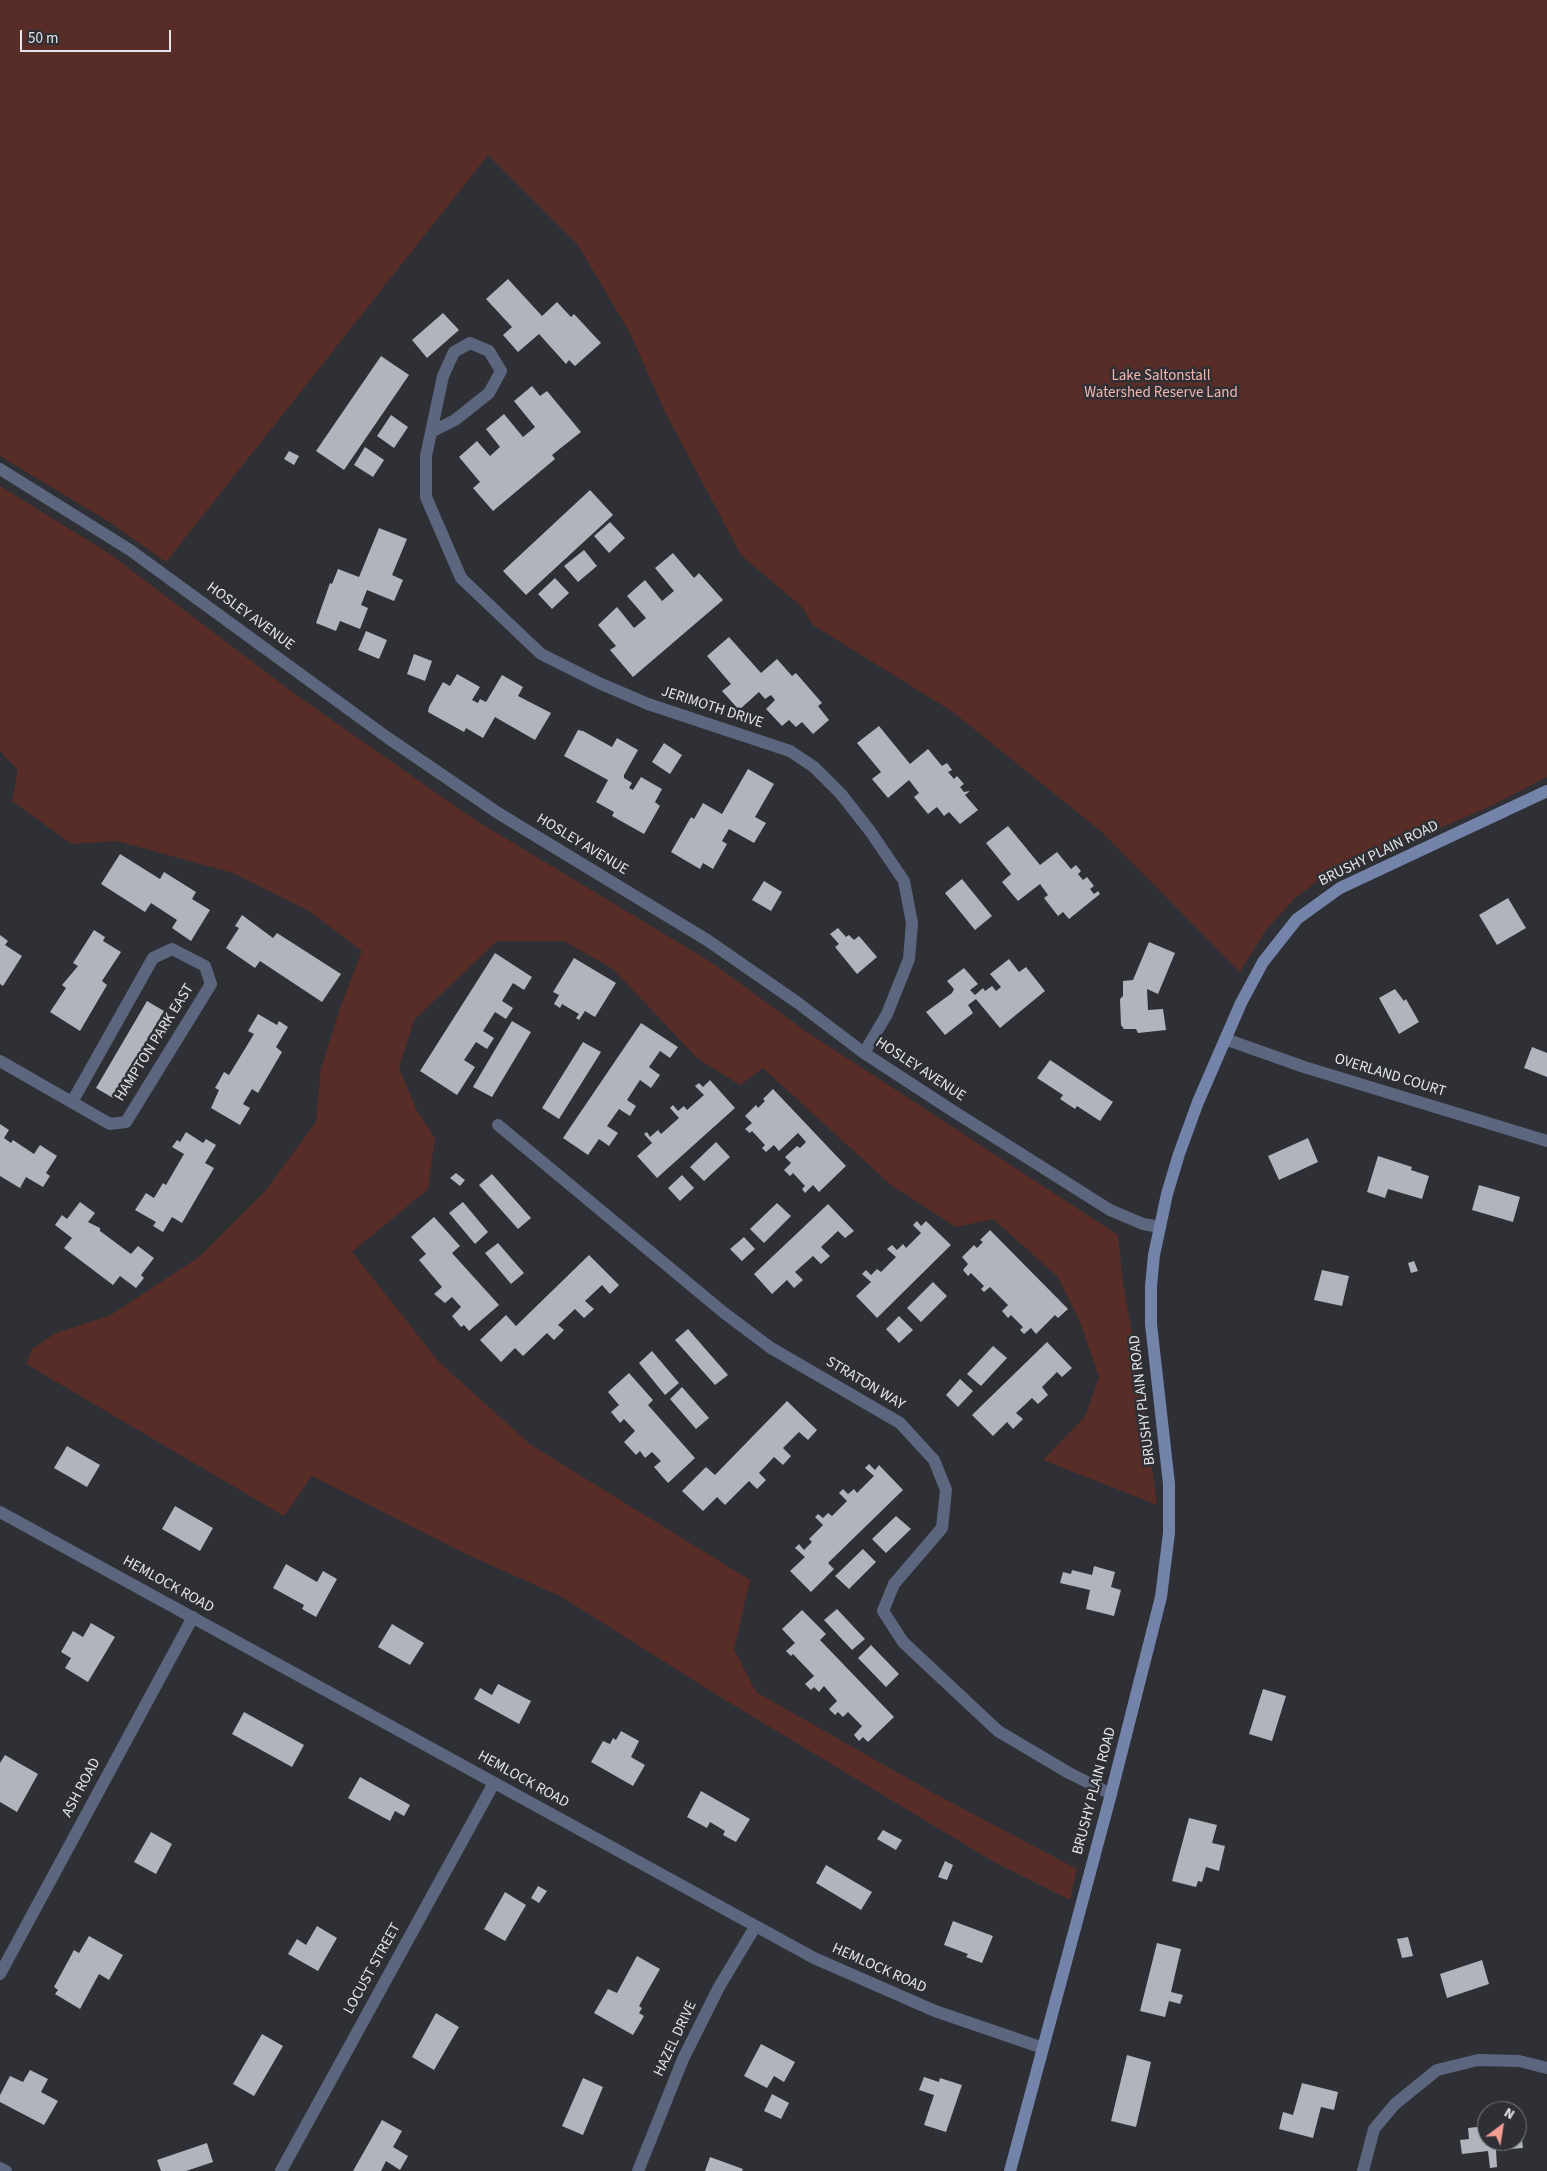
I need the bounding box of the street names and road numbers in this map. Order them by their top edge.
street label: HOSLEY AVENUE [203,579,297,655]
street label: JERIMOTH DRIVE [659,683,765,733]
street label: HOSLEY AVENUE [533,811,631,879]
street label: BRUSHY PLAIN ROAD [1316,817,1442,891]
street label: HAMPTON PARK EAST [112,981,198,1105]
street label: HOSLEY AVENUE [872,1034,968,1106]
street label: OVERLAND COURT [1332,1051,1448,1101]
street label: BRUSHY PLAIN ROAD [1126,1334,1160,1466]
street label: STRATON WAY [822,1353,908,1415]
street label: HEMLOCK ROAD [119,1553,217,1617]
street label: BRUSHY PLAIN ROAD [1069,1725,1121,1857]
street label: HEMLOCK ROAD [474,1748,572,1812]
street label: ASH ROAD [59,1755,105,1821]
street label: LOCUST STREET [340,1920,406,2018]
street label: HEMLOCK ROAD [829,1940,929,1998]
street label: HAZEL DRIVE [651,1998,701,2080]

